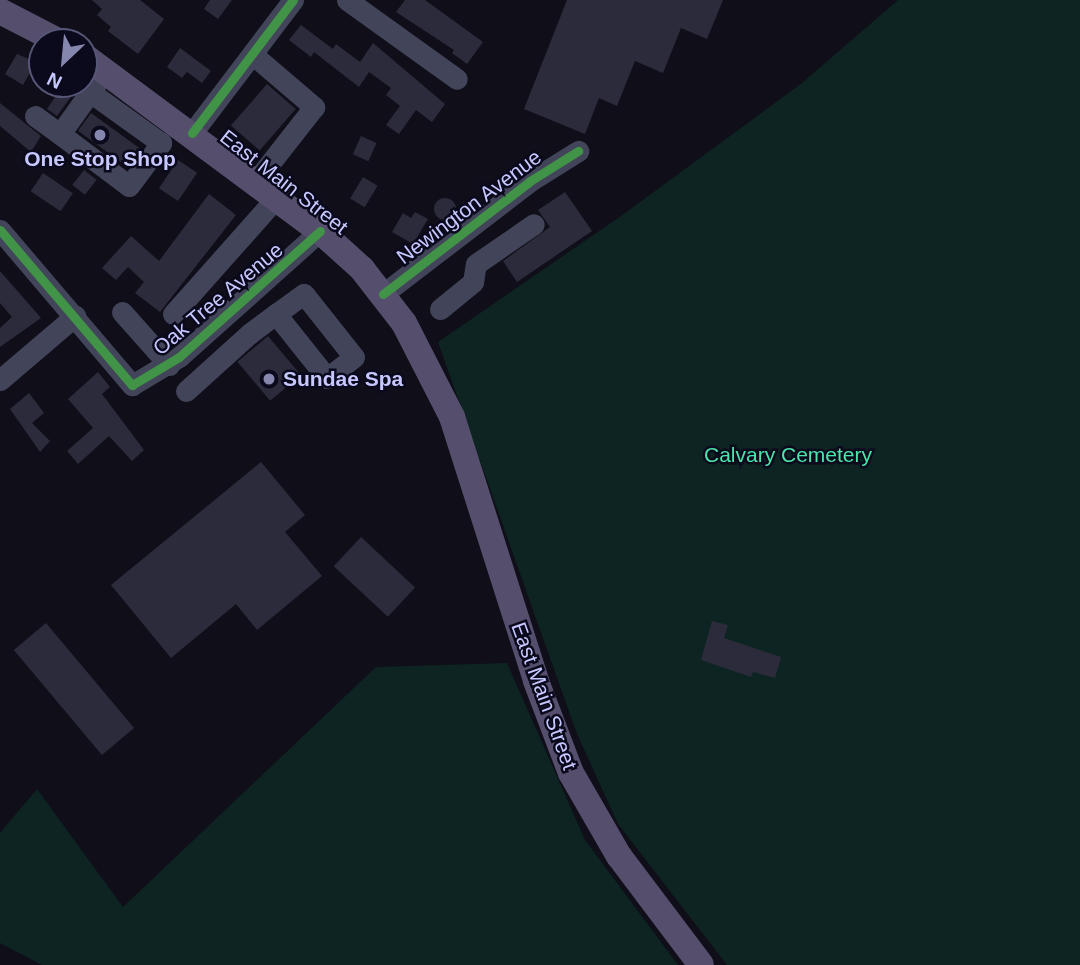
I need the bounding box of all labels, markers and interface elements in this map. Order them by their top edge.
north arrow [28,28,98,98]
text: N [44,68,65,93]
street label: East Main Street [215,124,353,240]
marker: One Stop Shop [92,127,108,143]
street label: Newington Avenue [391,144,547,270]
place label: One Stop Shop [24,146,176,172]
street label: Oak Tree Avenue [147,237,289,361]
place label: Sundae Spa [283,366,403,392]
marker: Sundae Spa [261,371,277,387]
park label: Calvary Cemetery [704,442,872,468]
street label: East Main Street [506,619,582,773]

